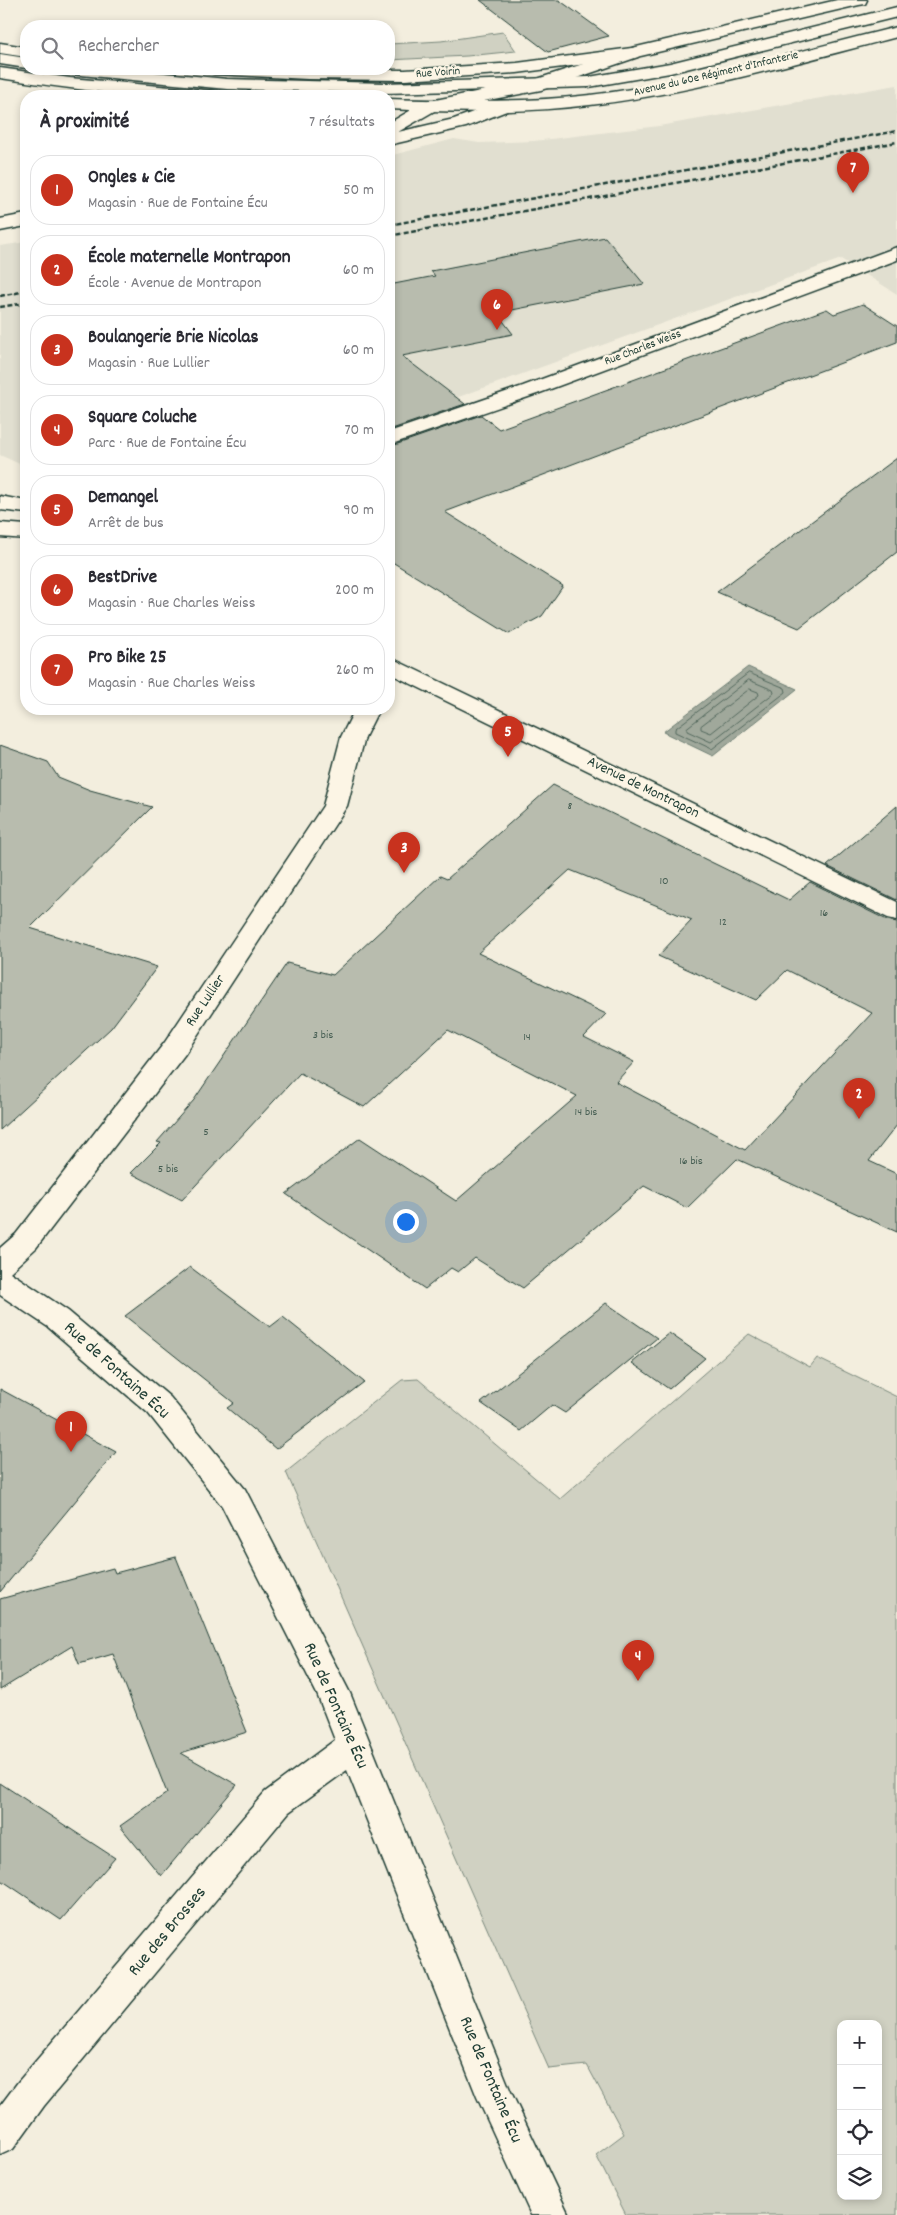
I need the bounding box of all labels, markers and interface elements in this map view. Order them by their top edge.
search box [20,20,395,75]
icon: search [38,34,66,62]
text: Rechercher [78,34,159,61]
street label: Avenue du 60e Régiment d'Infanterie [632,47,800,101]
street label: Rue Voirin [415,63,461,83]
text: À proximité [40,108,129,138]
text: 7 résultats [309,111,375,134]
pin: 7 [837,152,869,193]
text: Ongles & Cie [88,165,175,192]
text: 1 [55,179,59,202]
text: 50 m [343,179,374,202]
text: Magasin · Rue de Fontaine Écu [88,192,268,215]
text: École maternelle Montrapon [88,245,291,272]
text: 2 [54,259,61,282]
text: 60 m [343,259,374,282]
text: École · Avenue de Montrapon [88,272,261,295]
pin: 6 [481,289,513,330]
text: Boulangerie Brie Nicolas [88,325,258,352]
street label: Rue Charles Weiss [602,326,684,370]
text: 3 [53,339,61,362]
text: 60 m [343,339,374,362]
text: Magasin · Rue Lullier [88,352,210,375]
text: Square Coluche [88,405,197,432]
text: 4 [54,419,60,442]
text: 70 m [344,419,374,442]
text: Parc · Rue de Fontaine Écu [88,432,246,455]
text: Demangel [88,485,158,512]
text: 5 [53,499,61,522]
text: 90 m [343,499,374,522]
text: Arrêt de bus [88,512,164,535]
text: BestDrive [88,565,157,592]
text: 6 [53,579,61,602]
text: 200 m [335,579,374,602]
text: Magasin · Rue Charles Weiss [88,592,255,615]
text: Pro Bike 25 [88,645,167,672]
text: 7 [54,659,60,682]
text: 260 m [336,659,374,682]
text: Magasin · Rue Charles Weiss [88,672,255,695]
pin: 5 [492,716,524,757]
street label: Avenue de Montrapon [583,751,703,825]
house number: 8 [568,798,573,815]
pin: 3 [388,832,420,873]
house number: 10 [659,873,669,890]
house number: 16 [820,905,828,922]
house number: 12 [719,914,727,931]
street label: Rue Lullier [181,970,232,1031]
house number: 3 bis [313,1027,333,1044]
house number: 14 [523,1029,531,1046]
pin: 2 [843,1078,875,1119]
house number: 14 bis [575,1104,597,1121]
house number: 5 [203,1124,209,1141]
house number: 16 bis [679,1153,703,1170]
house number: 5 bis [158,1161,178,1178]
your location [393,1209,419,1235]
street label: Rue de Fontaine Écu [57,1316,175,1426]
pin: 1 [55,1411,87,1452]
street label: Rue de Fontaine Écu [296,1639,374,1773]
pin: 4 [622,1640,654,1681]
street label: Rue des Brosses [123,1882,213,1982]
street label: Rue de Fontaine Écu [452,2013,528,2147]
map controls [837,2020,882,2200]
button: + [837,2020,882,2065]
button: − [837,2065,882,2110]
button: locate [837,2110,882,2155]
button: layers [837,2155,882,2200]

